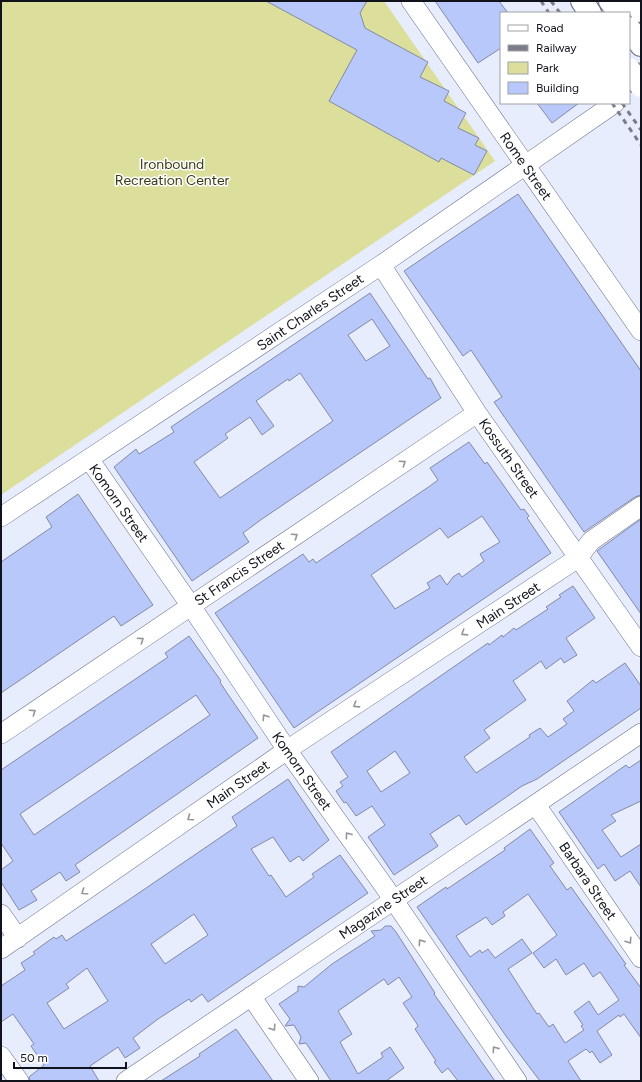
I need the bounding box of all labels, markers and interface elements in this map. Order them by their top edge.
legend [500,12,630,104]
text: Road [536,21,564,35]
text: Railway [536,41,577,55]
text: Park [536,61,559,75]
text: Building [536,81,579,95]
street label: Rome Street [496,129,555,204]
park label: Ironbound Recreation Center [115,156,230,189]
street label: Saint Charles Street [254,270,367,354]
street label: Kossuth Street [475,415,542,501]
one-way arrow [399,460,406,468]
street label: Komorn Street [85,461,152,546]
one-way arrow [291,533,298,540]
street label: St Francis Street [191,537,287,610]
street label: Main Street [473,578,543,632]
one-way arrow [461,628,468,636]
one-way arrow [137,637,144,645]
one-way arrow [353,700,360,707]
one-way arrow [29,710,36,717]
one-way arrow [262,714,270,721]
street label: Komorn Street [268,729,335,814]
street label: Main Street [204,757,273,812]
one-way arrow [188,813,195,820]
one-way arrow [345,832,352,839]
street label: Barbara Street [555,839,620,923]
street label: Magazine Street [336,872,431,943]
one-way arrow [81,887,88,894]
one-way arrow [624,937,632,944]
one-way arrow [418,939,426,946]
one-way arrow [268,1024,276,1031]
scale bar [14,1044,126,1070]
one-way arrow [492,1046,500,1053]
text: 50 m [20,1051,48,1065]

